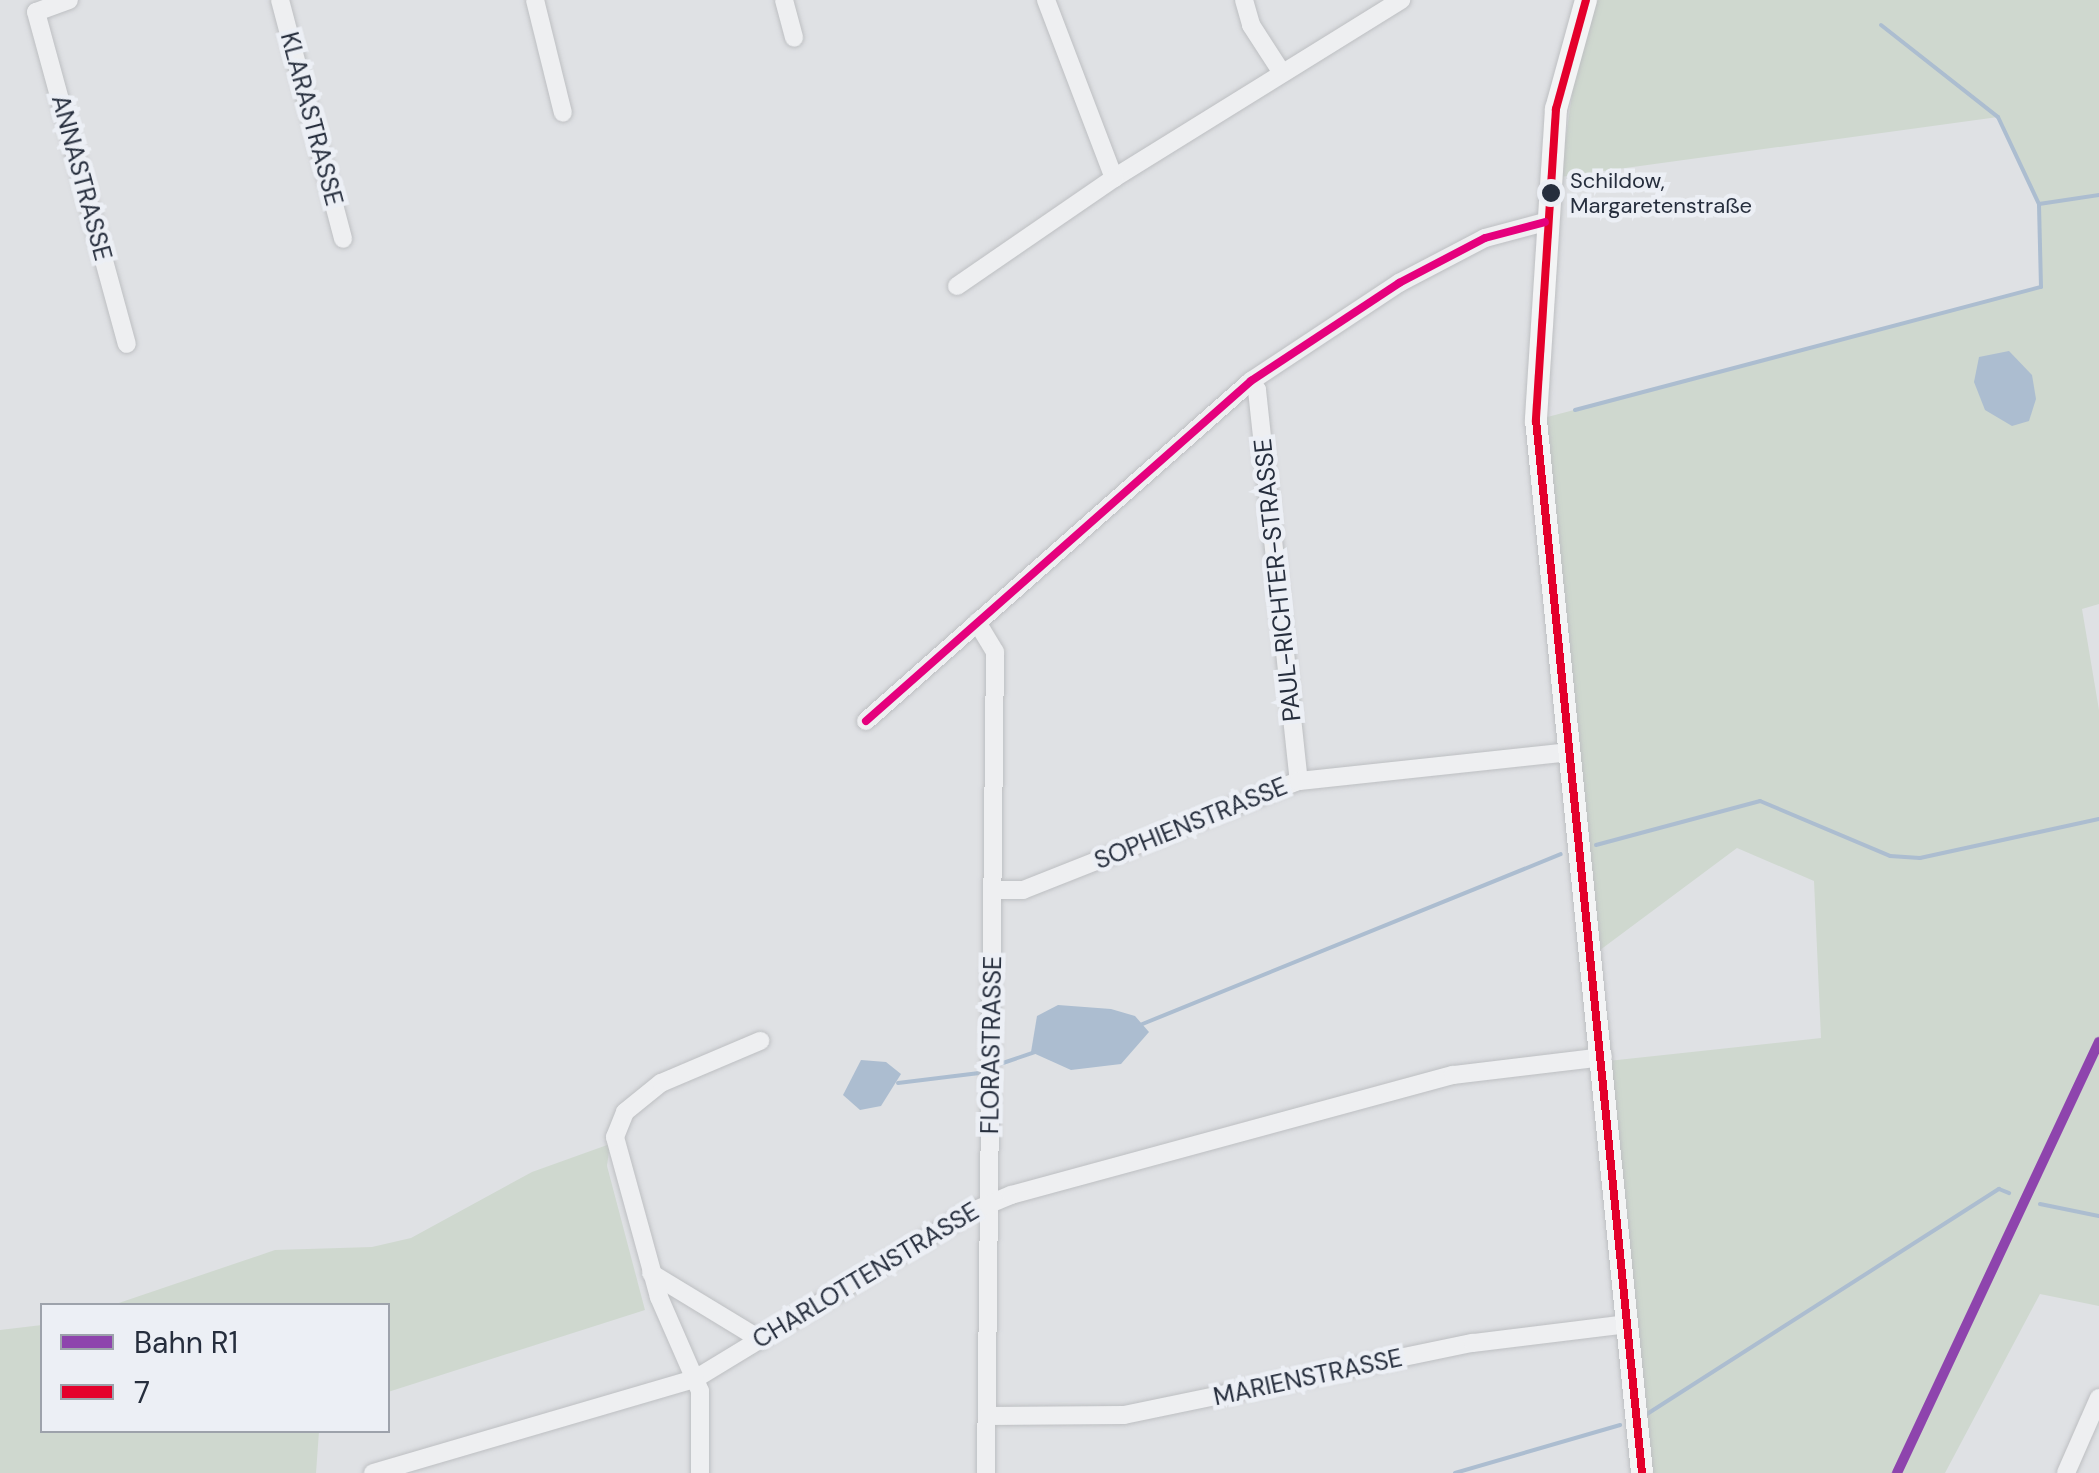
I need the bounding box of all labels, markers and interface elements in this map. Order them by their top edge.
street label: KLARASTRASSE [273,29,349,209]
street label: ANNASTRASSE [44,92,118,264]
place label: Schildow, Margaretenstraße [1570,167,1752,218]
marker: Schildow, Margaretenstraße [1541,183,1561,203]
street label: PAUL-RICHTER-STRASSE [1248,437,1308,723]
street label: SOPHIENSTRASSE [1090,772,1292,876]
street label: FLORASTRASSE [975,956,1009,1134]
street label: CHARLOTTENSTRASSE [747,1197,985,1355]
legend [40,1303,390,1433]
text: Bahn R1 [134,1323,238,1362]
street label: MARIENSTRASSE [1211,1343,1405,1413]
text: 7 [134,1373,150,1412]

